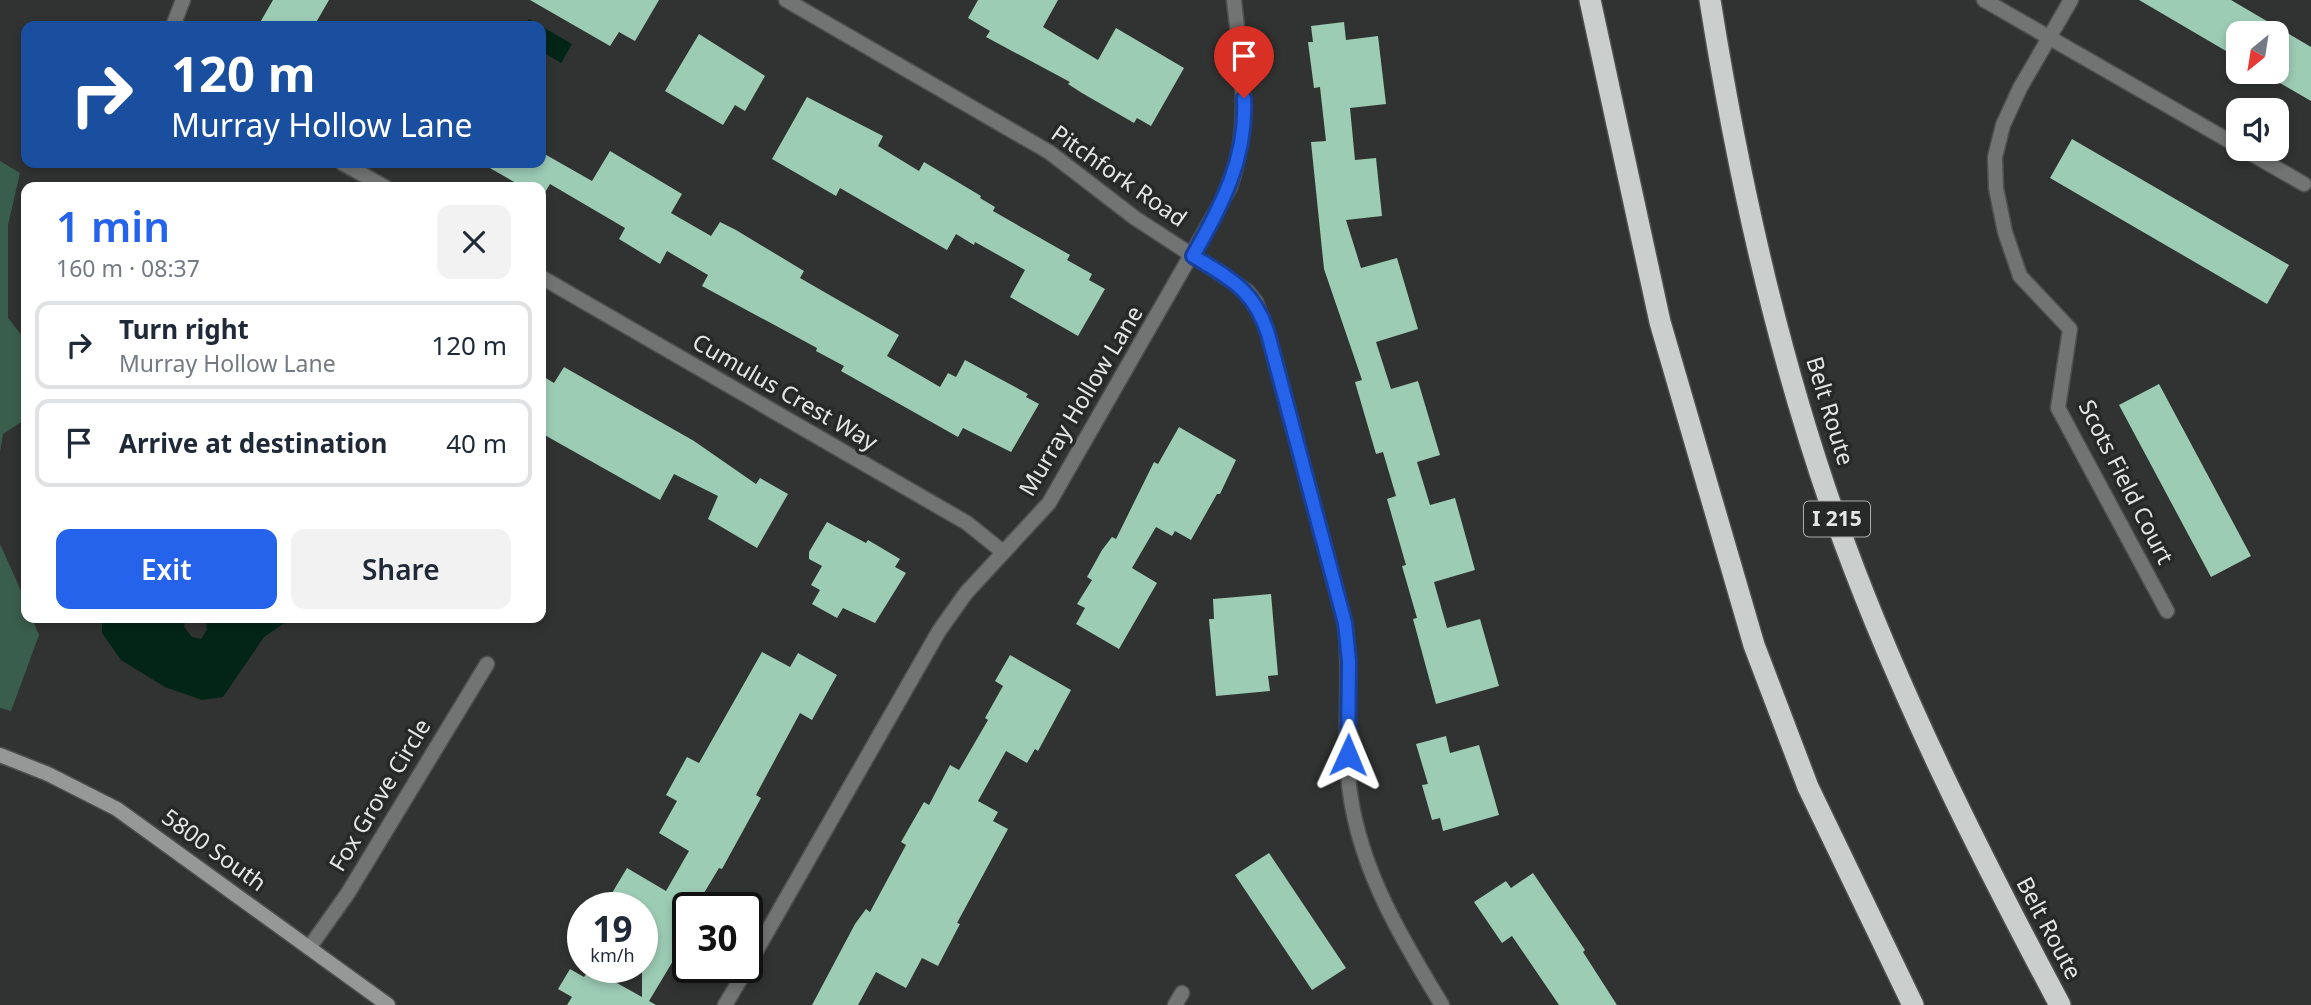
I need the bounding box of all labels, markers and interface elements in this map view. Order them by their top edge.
north arrow [2226,21,2289,84]
map controls [2226,21,2289,161]
pin [1214,26,1274,98]
icon: arrive [1225,37,1263,75]
text: 120 m [171,40,316,106]
icon: right [56,49,147,140]
button: sound [2226,98,2289,161]
text: Murray Hollow Lane [171,103,473,146]
street label: Pitchfork Road [1046,117,1194,234]
text: 1 min [56,197,170,254]
button: close [437,205,511,279]
text: 160 m · 08:37 [56,252,200,284]
street label: Murray Hollow Lane [1011,299,1150,502]
text: Turn right [119,311,249,347]
street label: Cumulus Crest Way [687,325,884,457]
icon: right [60,326,98,364]
text: 120 m [431,327,507,363]
text: Murray Hollow Lane [119,347,336,379]
street label: Belt Route [1799,353,1863,469]
street label: Scots Field Court [2072,394,2182,569]
icon: arrive [60,424,98,462]
text: Arrive at destination [119,425,388,461]
text: 40 m [446,425,507,461]
road number: I 215 [1804,502,1870,536]
button: Exit [56,529,277,609]
button: Share [291,529,511,609]
street label: Fox Grove Circle [321,712,437,877]
position arrow [1311,718,1385,792]
street label: 5800 South [156,800,273,898]
street label: Belt Route [2009,871,2090,984]
speed limit sign: 30 [672,892,763,983]
text: 19 [592,905,633,952]
text: km/h [590,943,635,967]

